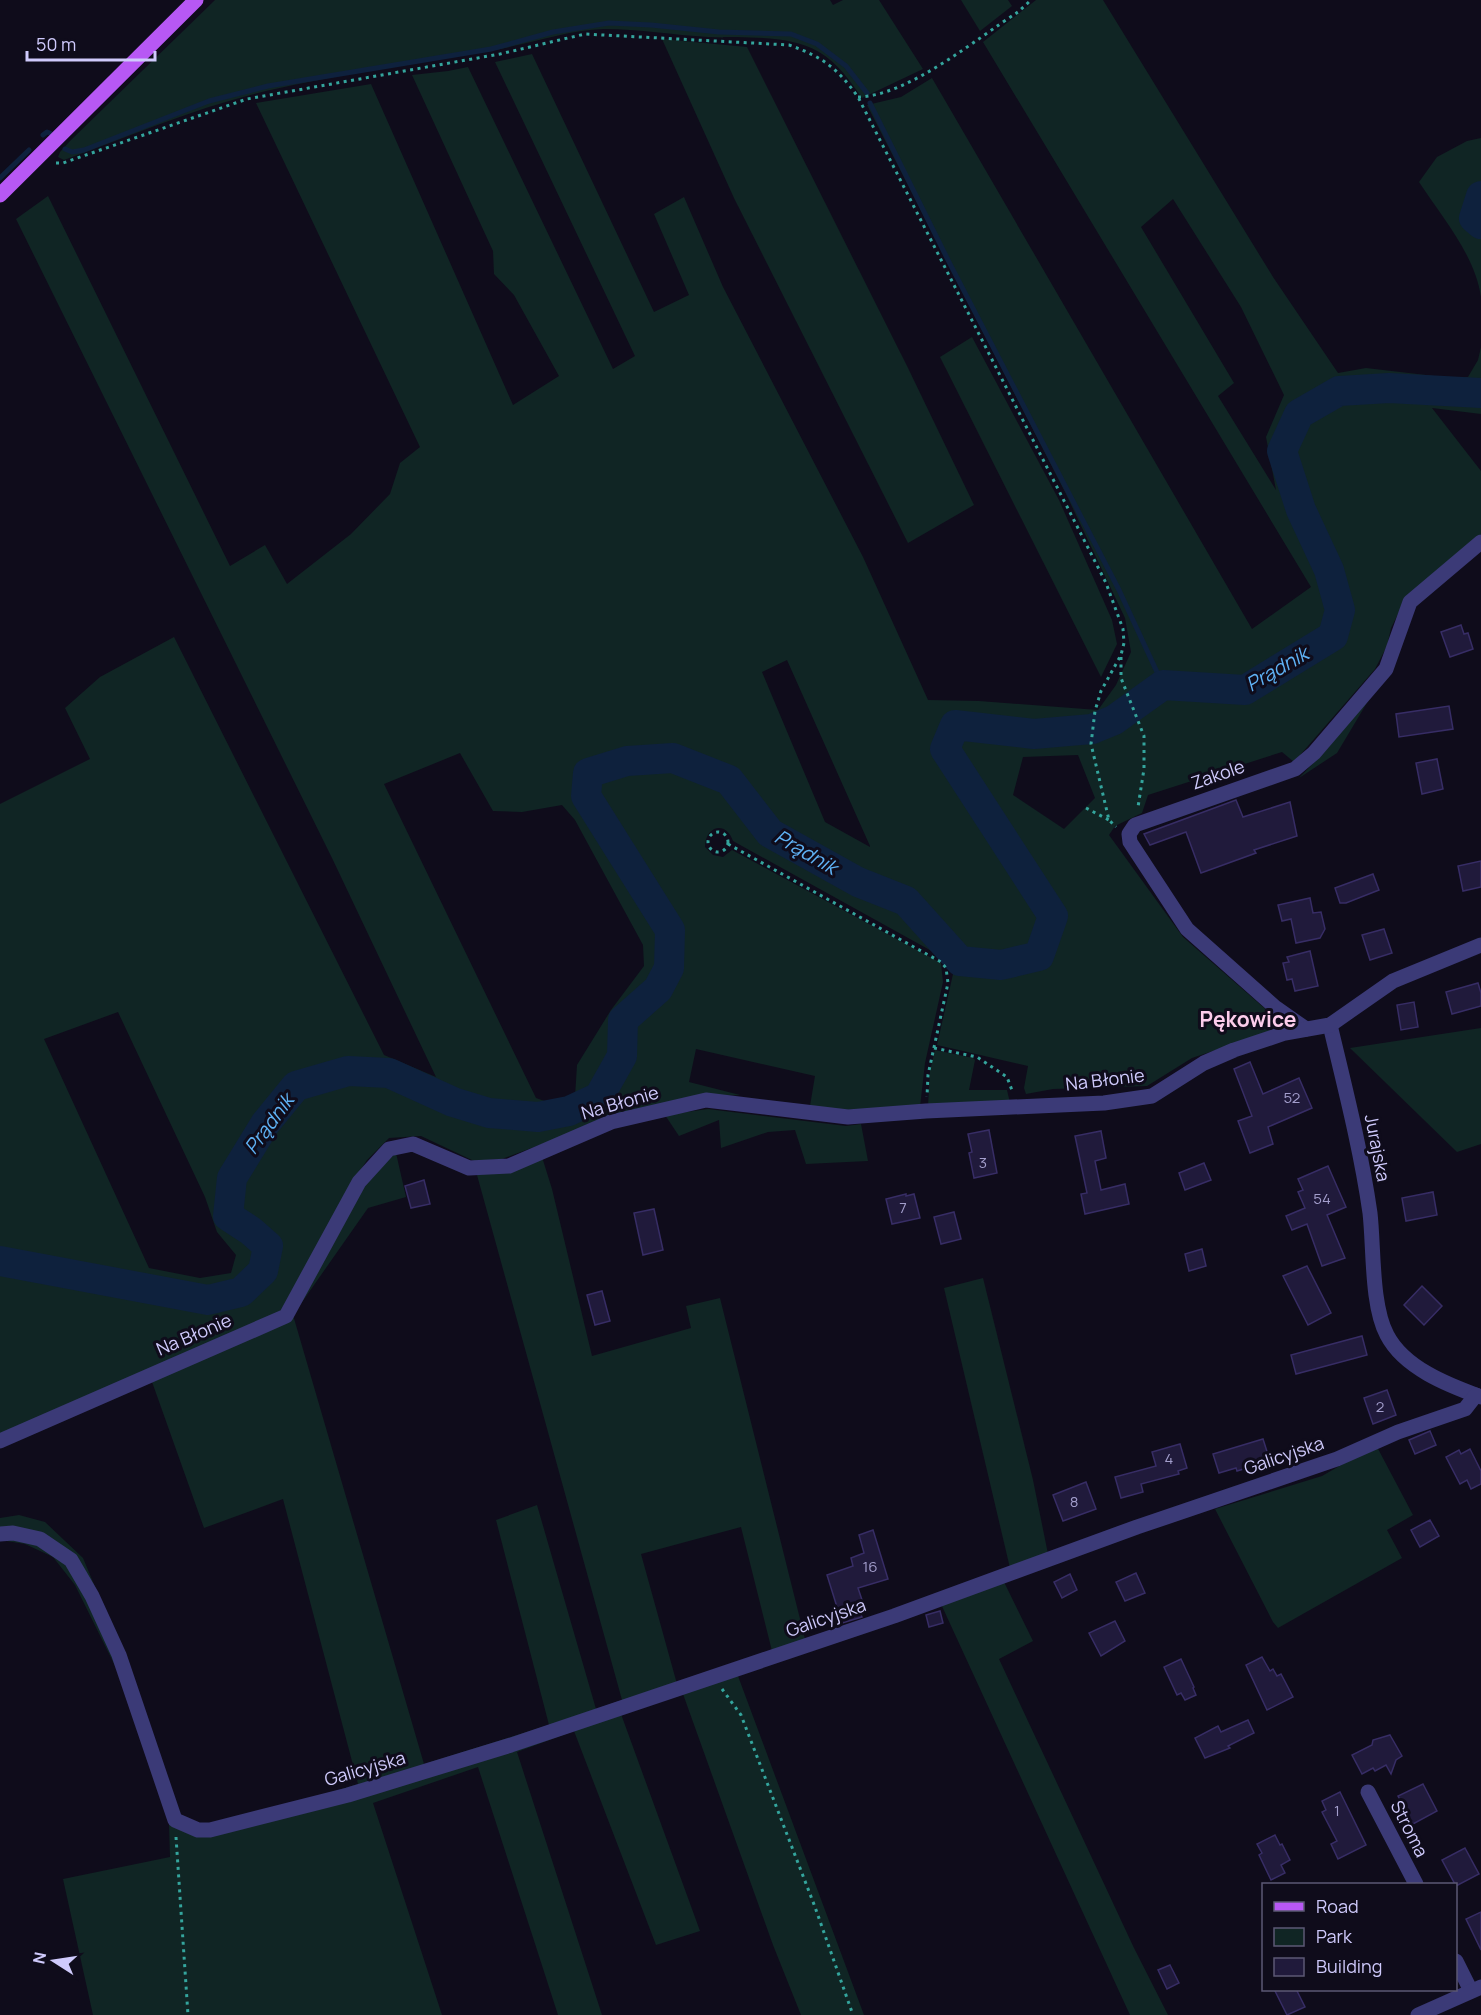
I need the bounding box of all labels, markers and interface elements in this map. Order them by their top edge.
scale bar [27,24,154,62]
text: 50 m [36,32,76,56]
water label: Prądnik [1240,638,1316,697]
street label: Zakole [1188,754,1248,794]
water label: Prądnik [770,823,845,882]
district label: Pękowice [1200,1005,1296,1033]
street label: Na Błonie [1064,1062,1146,1096]
street label: Na Błonie [578,1080,661,1125]
water label: Prądnik [238,1086,301,1159]
house number: 52 [1284,1087,1300,1108]
street label: Jurajska [1360,1112,1396,1184]
house number: 3 [979,1152,987,1173]
house number: 54 [1313,1188,1331,1209]
house number: 7 [899,1197,907,1218]
street label: Na Błonie [152,1308,235,1361]
house number: 2 [1376,1396,1384,1417]
street label: Galicyjska [1240,1430,1327,1480]
house number: 4 [1165,1448,1174,1469]
house number: 8 [1070,1491,1078,1512]
house number: 16 [862,1556,878,1577]
street label: Galicyjska [782,1592,869,1642]
street label: Galicyjska [321,1745,408,1791]
street label: Stroma [1385,1796,1434,1861]
house number: 1 [1334,1800,1340,1821]
legend [1262,1883,1457,1991]
text: Road [1316,1894,1359,1918]
text: Park [1316,1924,1353,1948]
north arrow [24,1931,84,1991]
text: N [27,1950,51,1966]
text: Building [1316,1954,1382,1978]

